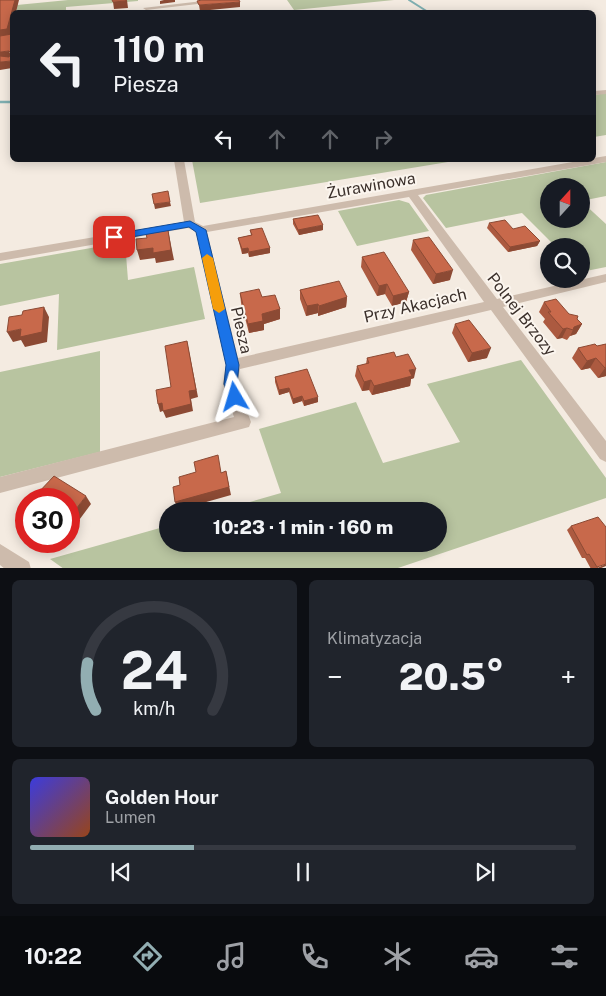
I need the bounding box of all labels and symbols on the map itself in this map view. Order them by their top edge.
street label: Żurawinowa [325,167,417,203]
north arrow [540,178,590,228]
pin [93,216,135,258]
street label: Polnej Brzozy [483,269,560,360]
street label: Przy Akacjach [362,284,468,327]
street label: Piesza [227,305,256,356]
position arrow [208,370,260,422]
speed limit sign: 30 [15,488,80,553]

